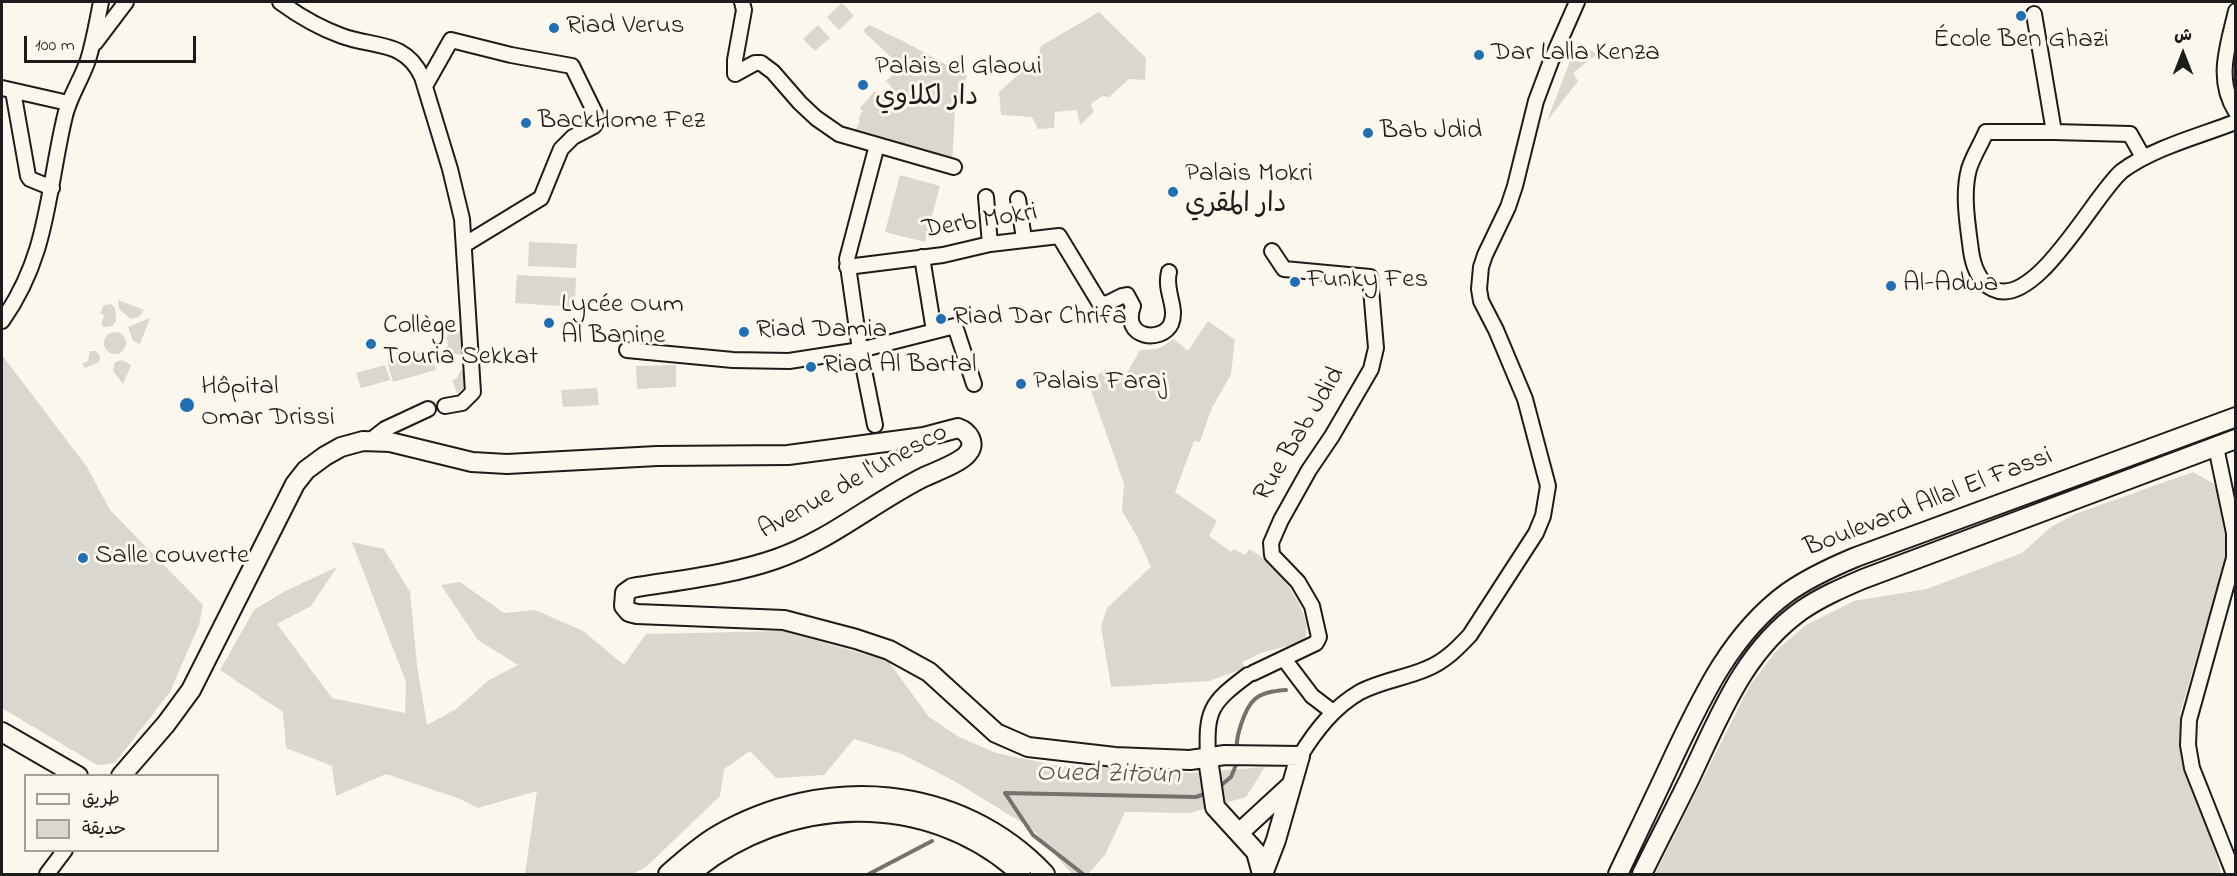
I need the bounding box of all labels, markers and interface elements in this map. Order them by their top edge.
marker: École Ben Ghazi [2014,9,2028,23]
place label: Riad Verus [566,12,685,44]
marker: Riad Verus [547,21,561,35]
scale bar [27,24,200,62]
north arrow [2153,24,2213,84]
text: ش [2174,24,2192,48]
place label: École Ben Ghazi [1933,26,2109,58]
text: 100 m [35,33,75,59]
place label: Dar Lalla Kenza [1491,39,1660,71]
marker: Dar Lalla Kenza [1472,48,1486,62]
place label: Palais el Glaoui دار لكلاوي [875,53,1042,116]
marker: Palais el Glaoui دار لكلاوي [856,78,870,92]
place label: BackHome Fez [538,107,705,139]
marker: BackHome Fez [519,116,533,130]
place label: Bab Jdid [1380,117,1482,149]
marker: Bab Jdid [1361,126,1375,140]
place label: Palais Mokri دار المقري [1185,160,1313,223]
marker: Palais Mokri دار المقري [1166,185,1180,199]
street label: Derb Mokri [920,198,1040,248]
place label: Funky Fes [1307,266,1428,298]
place label: Al-Adwa [1903,270,1998,302]
marker: Funky Fes [1288,275,1302,289]
marker: Al-Adwa [1884,279,1898,293]
place label: Lycée Oum Al Banine [561,291,684,354]
place label: Riad Dar Chrifa [953,303,1127,335]
place label: Collège Touria Sekkat [383,312,538,375]
marker: Riad Dar Chrifa [934,312,948,326]
marker: Lycée Oum Al Banine [542,316,556,330]
place label: Riad Damia [756,316,887,348]
marker: Riad Damia [737,325,751,339]
marker: Collège Touria Sekkat [364,337,378,351]
place label: Riad Al Bartal [823,351,977,383]
marker: Riad Al Bartal [804,360,818,374]
street label: Rue Bab Jdid [1248,362,1354,508]
place label: Palais Faraj [1033,368,1166,400]
place label: Hôpital Omar Drissi [201,373,335,436]
marker: Palais Faraj [1014,377,1028,391]
marker: Hôpital Omar Drissi [178,396,196,414]
street label: Avenue de l'Unesco [754,418,954,548]
street label: Boulevard Allal El Fassi [1800,442,2058,566]
place label: Salle couverte [95,542,249,574]
marker: Salle couverte [76,551,90,565]
water label: Oued Zitoun [1036,758,1180,794]
legend [24,774,219,852]
text: طريق [82,787,120,813]
text: حديقة [82,817,126,843]

